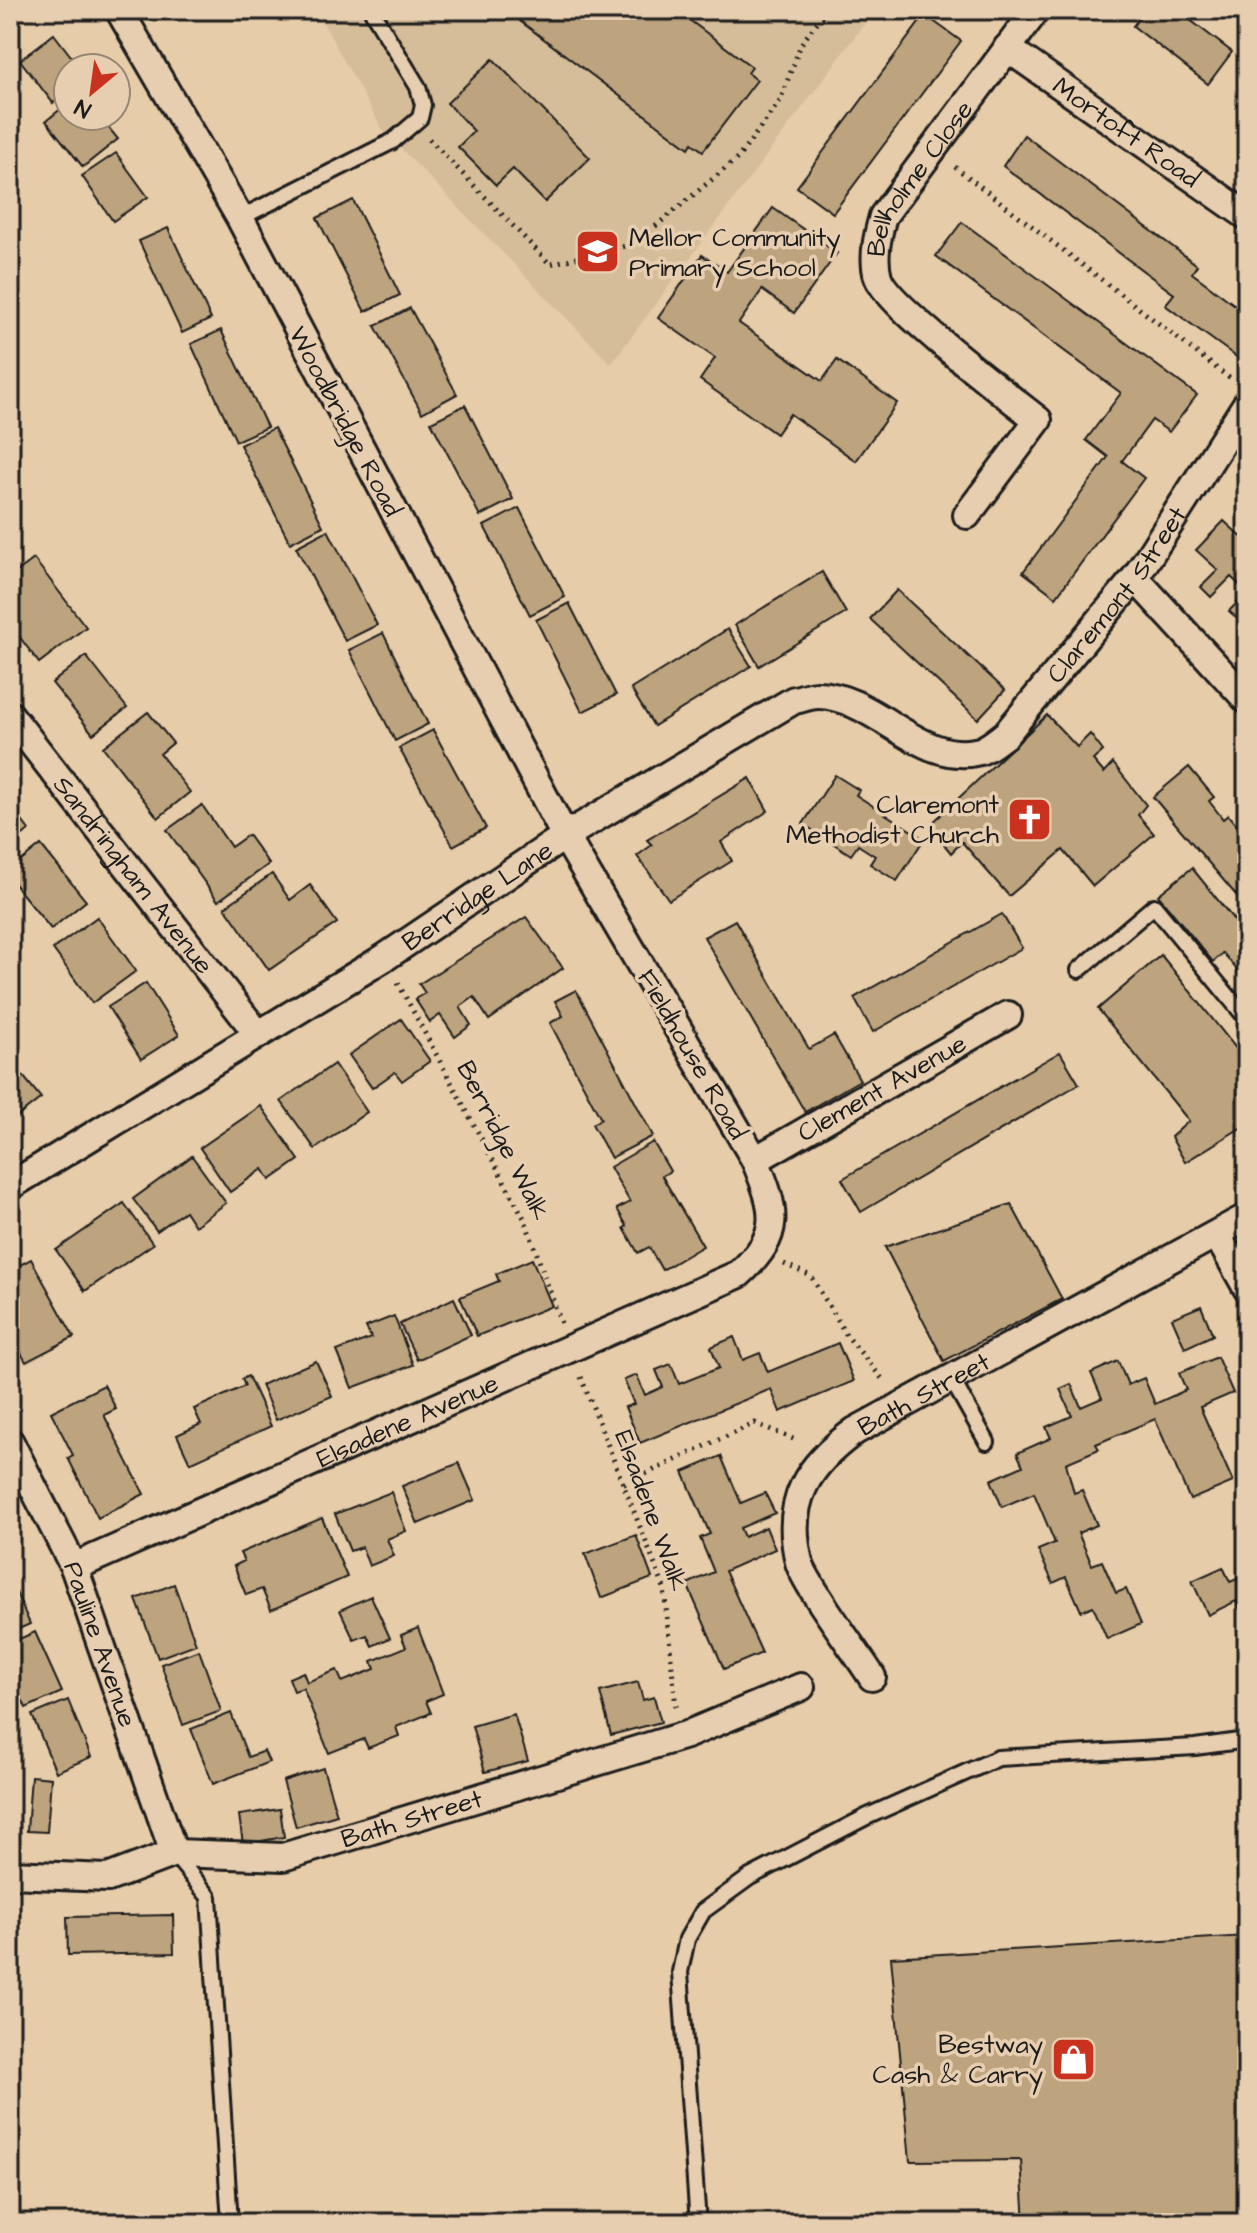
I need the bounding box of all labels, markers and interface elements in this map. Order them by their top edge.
north arrow [52,52,132,132]
street label: Mortoft Road [1045,69,1207,197]
text: N [69,91,97,125]
street label: Bellholme Close [858,93,982,258]
place label: Mellor Community Primary School [629,220,841,288]
school or university icon: Mellor Community Primary School [574,228,622,276]
street label: Woodbridge Road [278,320,411,524]
street label: Claremont Street [1038,499,1196,691]
street label: Sandringham Avenue [45,768,222,982]
place label: Claremont Methodist Church [786,787,999,853]
church icon: Claremont Methodist Church [1006,795,1054,843]
street label: Berridge Lane [395,832,560,960]
street label: Fieldhouse Road [629,963,756,1146]
street label: Clement Avenue [791,1026,973,1151]
street label: Berridge Walk [446,1055,559,1227]
street label: Bath Street [851,1344,997,1445]
street label: Elsadene Avenue [311,1365,504,1477]
street label: Elsadene Walk [605,1425,697,1596]
street label: Pauline Avenue [54,1557,146,1732]
street label: Bath Street [337,1781,487,1857]
place label: Bestway Cash & Carry [873,2027,1043,2095]
shop icon: Bestway Cash & Carry [1050,2035,1098,2083]

